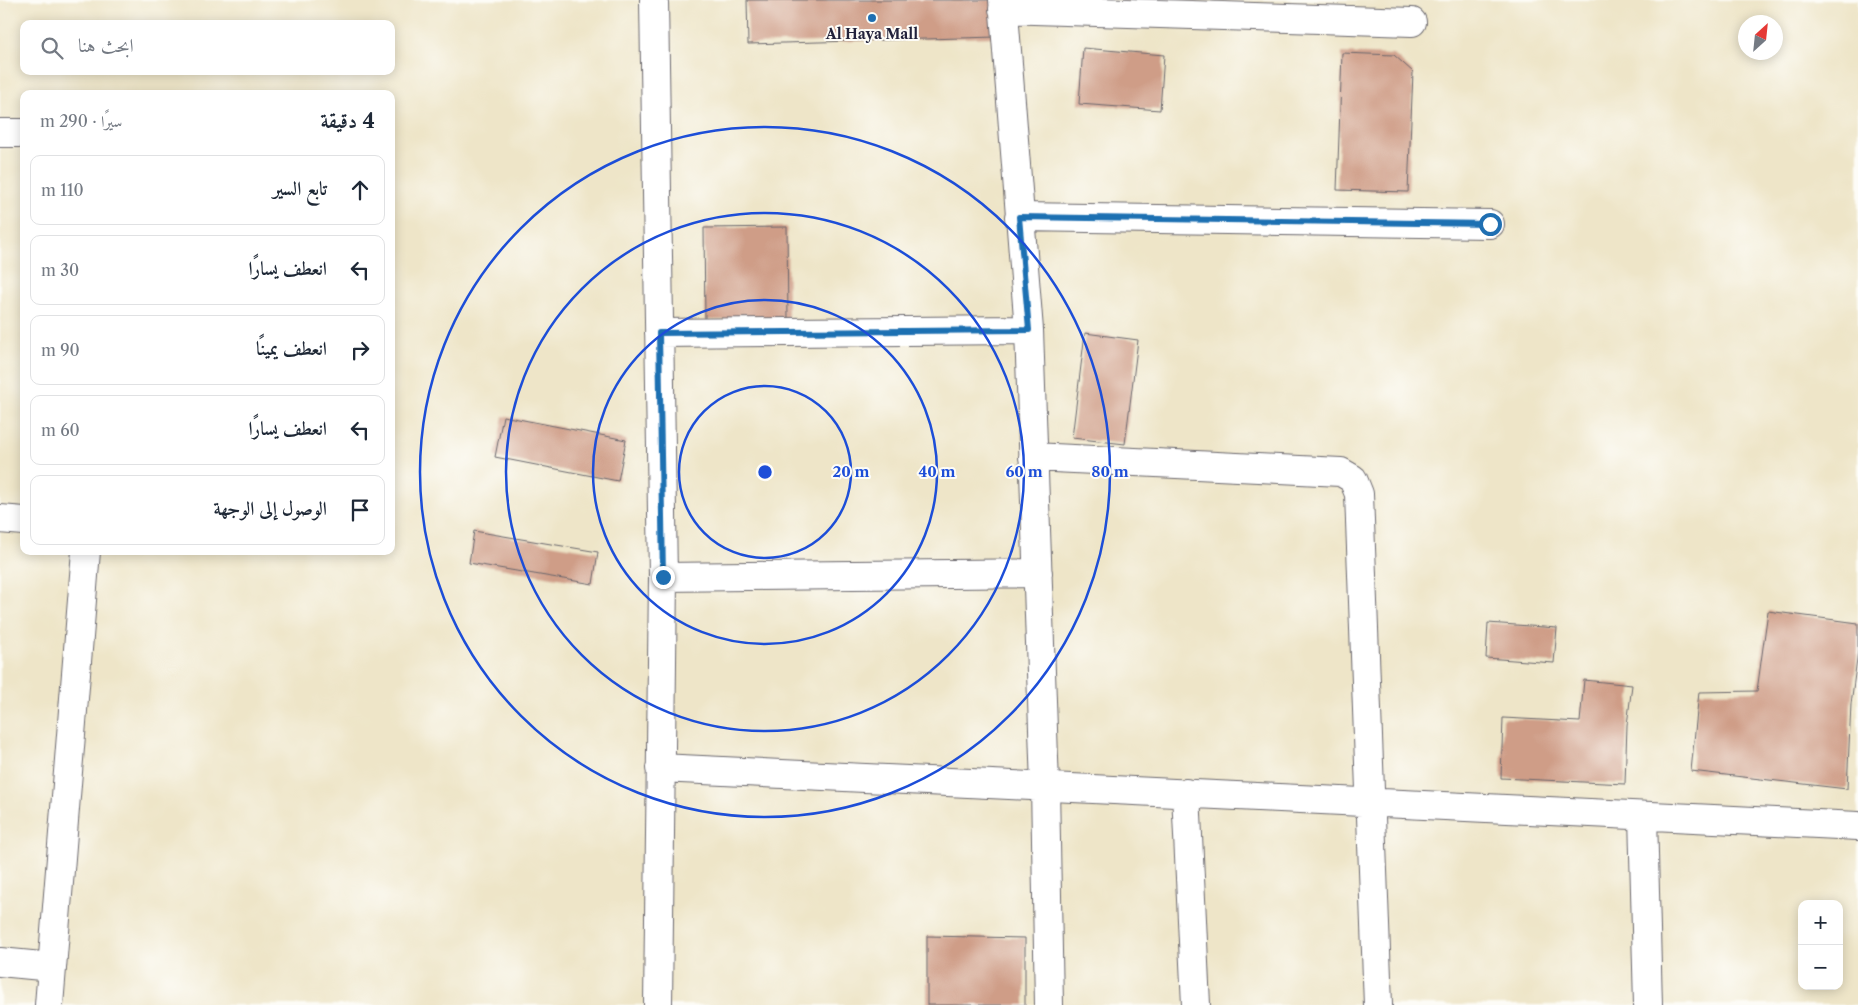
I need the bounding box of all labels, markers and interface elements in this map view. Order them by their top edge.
marker: Al Haya Mall [866,12,878,24]
north arrow [1738,15,1783,60]
search box [20,20,395,75]
place label: Al Haya Mall [825,25,918,43]
icon: search [38,34,66,62]
text: ابحث هنا [78,34,134,57]
text: 4 دقيقة [321,108,375,133]
text: سيرًا · 290 m [40,111,122,131]
icon: ahead [346,176,374,204]
text: تابع السير [273,177,327,200]
text: 110 m [41,180,84,200]
route start [1479,213,1502,236]
icon: left [346,256,374,284]
text: انعطف يسارًا [248,257,327,280]
text: 30 m [41,260,79,280]
icon: right [346,336,374,364]
text: انعطف يمينًا [256,337,327,360]
text: 90 m [41,340,80,360]
icon: left [346,416,374,444]
text: انعطف يسارًا [248,417,327,440]
text: 60 m [41,420,80,440]
text: 20 m [832,462,870,481]
text: 40 m [918,462,956,481]
text: 60 m [1005,462,1043,481]
text: 80 m [1091,462,1129,481]
centre of rings [756,463,774,481]
icon: arrive [346,496,374,524]
text: الوصول إلى الوجهة [213,497,327,520]
route end [652,566,675,589]
map controls [1798,900,1843,990]
button: + [1798,900,1843,945]
button: − [1798,945,1843,990]

